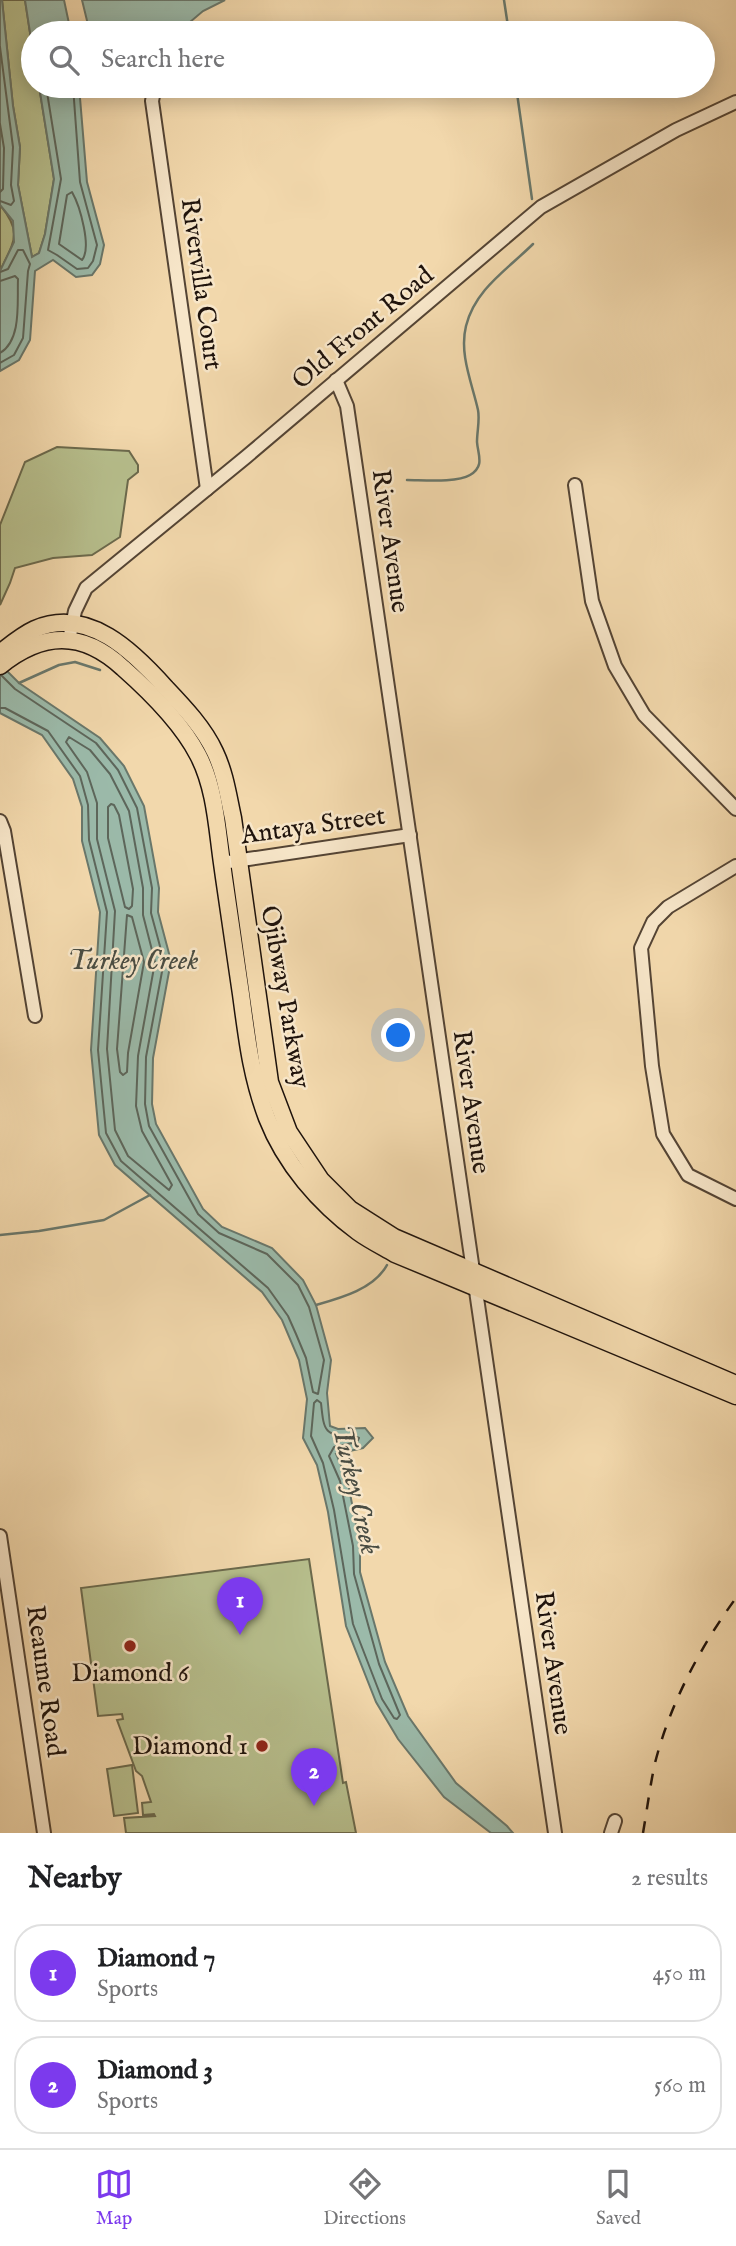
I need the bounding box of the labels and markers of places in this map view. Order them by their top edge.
pin: 1 [217,1577,263,1635]
marker: Diamond 6 [122,1638,138,1654]
place label: Diamond 6 [71,1657,190,1690]
place label: Diamond 1 [132,1730,248,1763]
marker: Diamond 1 [254,1738,270,1754]
pin: 2 [291,1748,337,1806]

